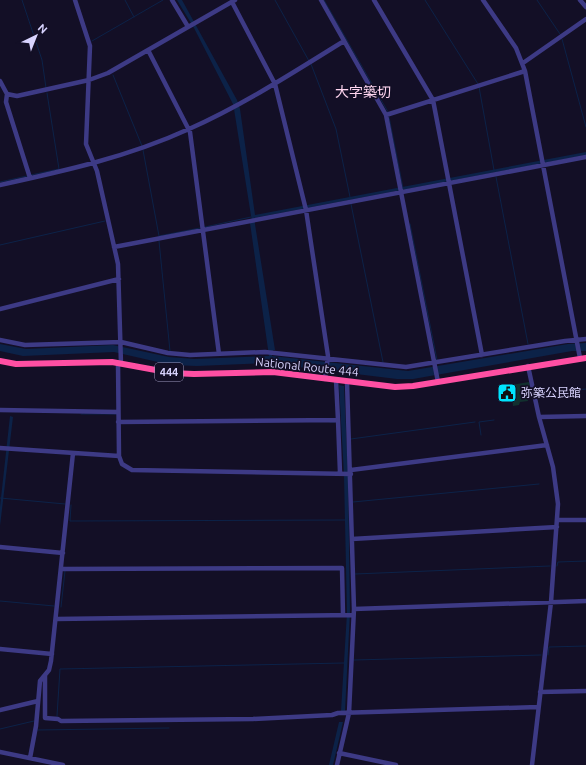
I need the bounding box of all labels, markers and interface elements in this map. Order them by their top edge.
north arrow [16,16,56,56]
text: N [36,21,50,36]
district label: 大字築切 [335,84,391,100]
street label: National Route 444 [255,355,360,378]
road number: 444 [155,363,183,381]
public building icon: 弥築公民館 [496,382,518,404]
place label: 弥築公民館 [521,386,581,399]

